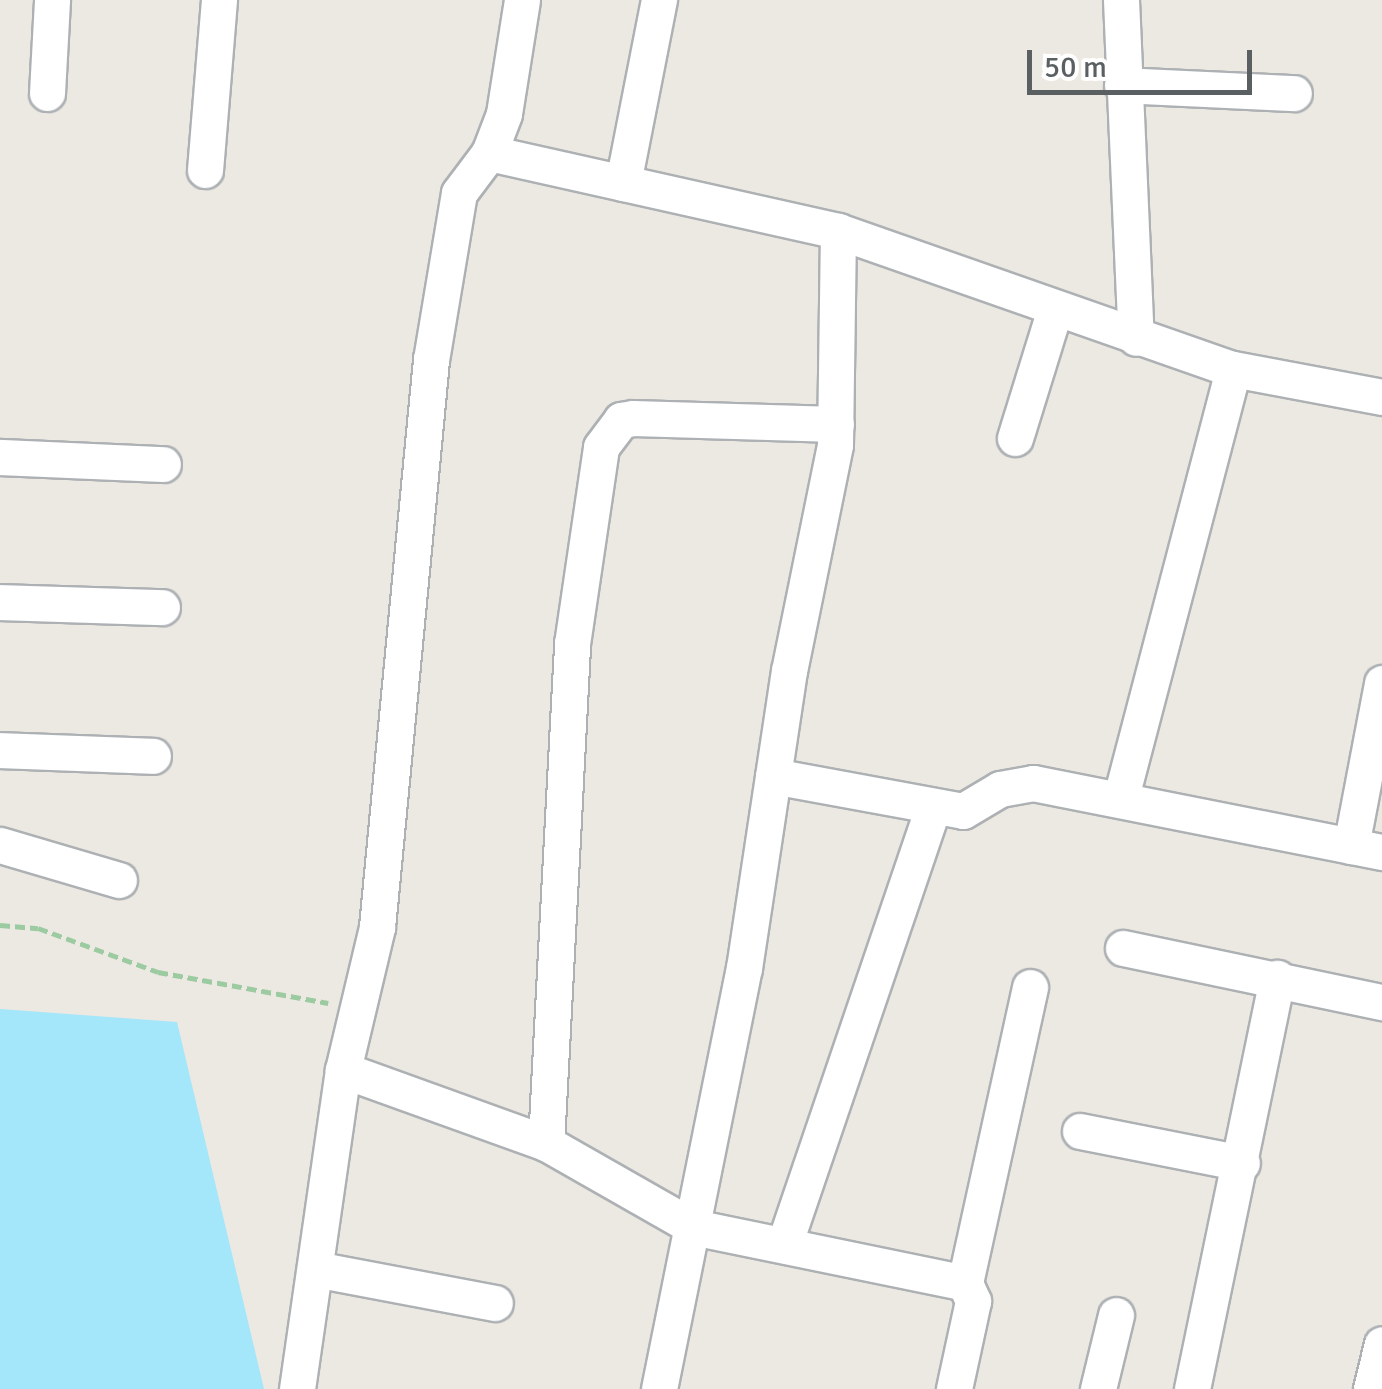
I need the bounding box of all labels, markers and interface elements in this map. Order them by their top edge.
scale bar [1032,30,1257,92]
text: 50 m [1044,49,1107,86]

